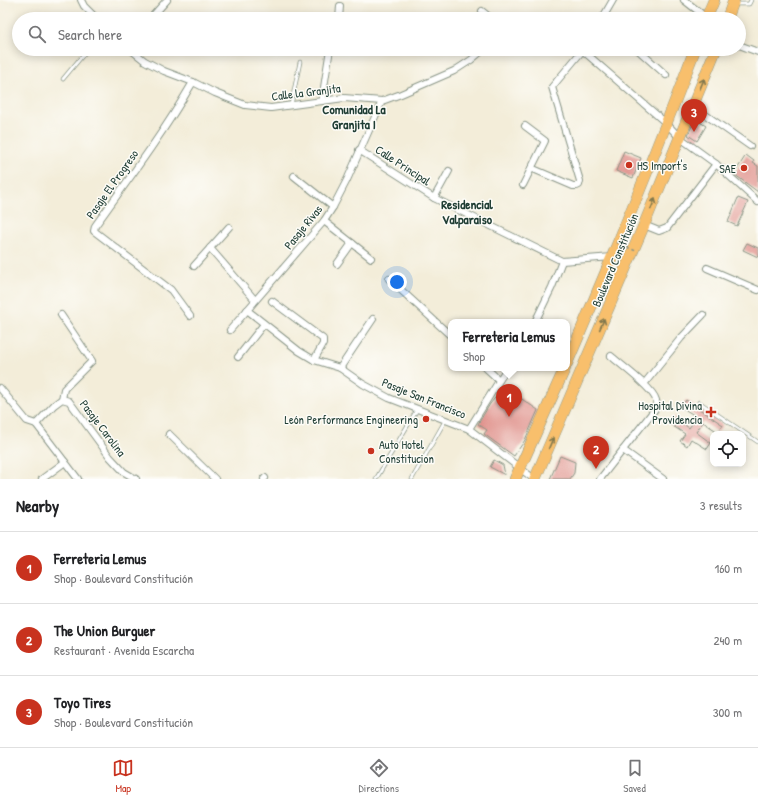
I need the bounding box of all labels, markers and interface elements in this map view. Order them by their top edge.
search box [12,12,746,56]
icon: search [26,23,48,45]
text: Search here [58,24,122,45]
one-way arrow [698,78,706,90]
street label: Calle la Granjita [270,79,342,105]
pin: 3 [681,99,707,132]
district label: Comunidad La Granjita I [322,100,387,133]
street label: Calle Principal [372,141,435,190]
street label: Pasaje El Progreso [82,146,142,222]
place label: HS Import's [637,157,688,174]
marker: HS Import's [624,160,634,170]
place label: SAE [719,160,737,177]
marker: SAE [739,163,749,173]
district label: Residencial Valparaiso [441,195,493,229]
one-way arrow [649,199,657,211]
street label: Pasaje Rivas [280,201,326,253]
street label: Boulevard Constitución [588,211,642,309]
your location [387,272,407,292]
one-way arrow [599,318,606,330]
popup [448,319,570,371]
text: Ferreteria Lemus [463,326,555,347]
text: Shop [463,347,485,365]
street label: Pasaje San Francisco [379,373,469,423]
pin: 1 [496,384,522,417]
street label: Pasaje Carolina [76,396,130,460]
place label: Hospital Divina Providencia [638,397,702,428]
marker: Hospital Divina Providencia [705,406,717,418]
place label: León Performance Engineering [285,411,418,428]
marker: León Performance Engineering [421,414,431,424]
map controls [710,431,746,467]
button: locate [710,431,746,467]
place label: Auto Hotel Constitucion [379,436,434,467]
pin: 2 [583,436,609,469]
one-way arrow [547,438,555,450]
marker: Auto Hotel Constitucion [366,446,376,456]
text: Nearby [16,494,59,517]
text: 3 results [700,496,742,514]
text: Ferreteria Lemus [54,548,146,569]
text: 1 [27,559,31,577]
text: 160 m [714,559,742,577]
text: Shop · Boulevard Constitución [54,569,193,587]
text: The Union Burguer [54,620,155,641]
text: 2 [26,631,32,649]
text: 240 m [713,631,742,649]
text: Restaurant · Avenida Escarcha [54,641,194,659]
text: Toyo Tires [54,692,111,713]
text: 3 [26,703,32,721]
text: 300 m [713,703,742,721]
text: Shop · Boulevard Constitución [54,713,193,731]
tab: Map [112,757,134,795]
tab: Directions [359,757,399,795]
tab: Saved [623,757,646,795]

